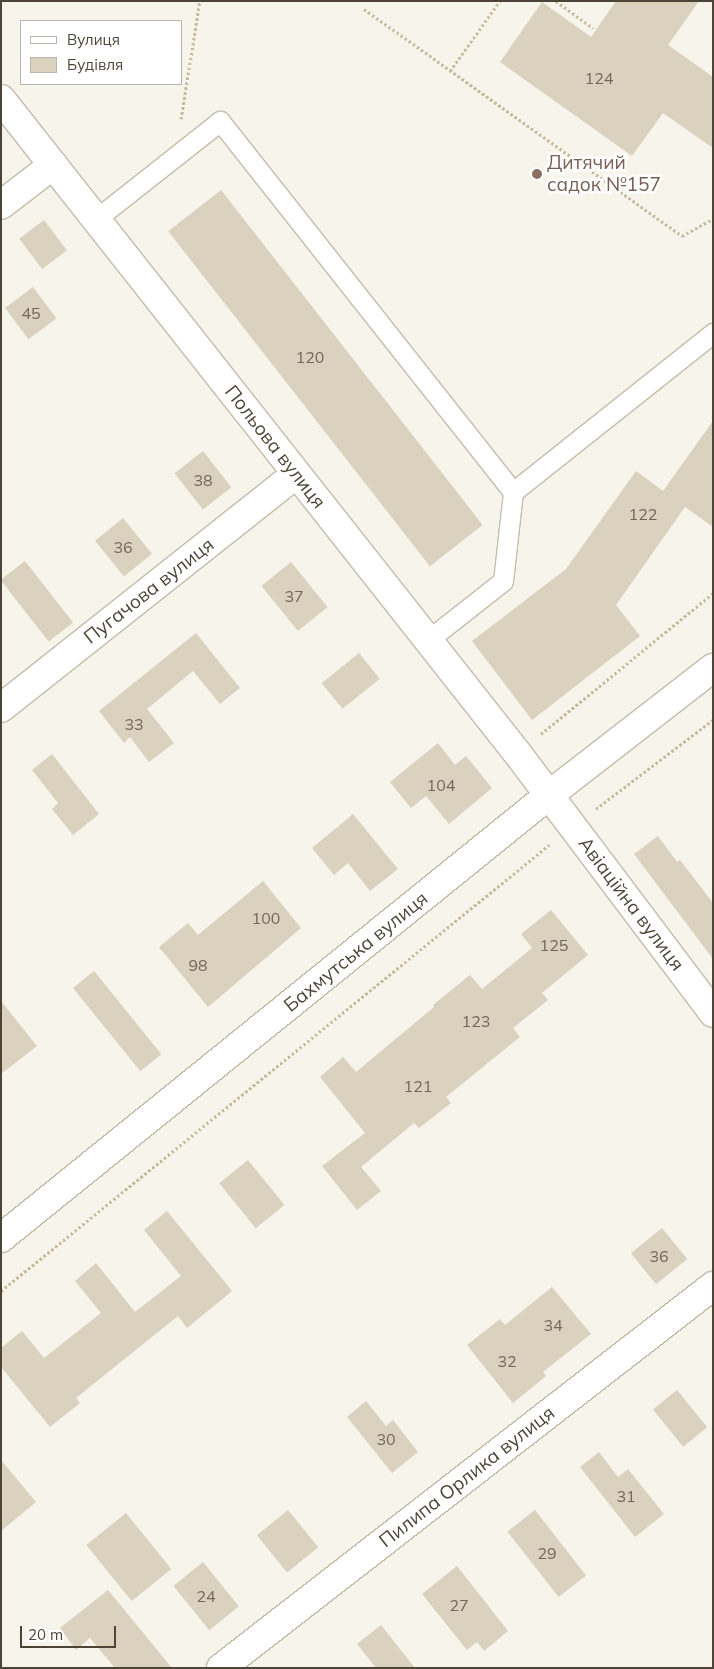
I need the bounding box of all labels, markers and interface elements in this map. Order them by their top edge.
legend [20,20,182,85]
text: Вулиця [67,30,120,49]
text: Будівля [67,55,123,74]
house number: 124 [585,68,613,88]
place label: Дитячий садок №157 [547,152,661,196]
marker: Дитячий садок №157 [531,168,543,180]
house number: 45 [21,303,41,323]
house number: 120 [296,347,324,367]
street label: Польова вулиця [220,381,330,513]
house number: 38 [193,470,213,490]
house number: 122 [629,504,657,524]
street label: Пугачова вулиця [80,533,218,649]
house number: 36 [113,537,133,557]
house number: 37 [284,586,304,606]
house number: 33 [124,714,144,734]
house number: 104 [427,775,455,795]
street label: Авіаційна вулиця [573,833,689,975]
street label: Бахмутська вулиця [280,887,432,1017]
house number: 100 [252,908,280,928]
house number: 125 [540,935,568,955]
house number: 98 [188,955,208,975]
house number: 123 [462,1011,490,1031]
house number: 121 [404,1076,432,1096]
house number: 36 [649,1246,669,1266]
house number: 34 [543,1315,563,1335]
house number: 32 [497,1351,517,1371]
street label: Пилипа Орлика вулиця [375,1401,559,1553]
house number: 30 [376,1429,396,1449]
house number: 31 [616,1486,636,1506]
house number: 29 [537,1543,557,1563]
house number: 24 [196,1586,216,1606]
house number: 27 [449,1595,469,1615]
scale bar [22,1616,119,1648]
text: 20 m [28,1625,63,1644]

